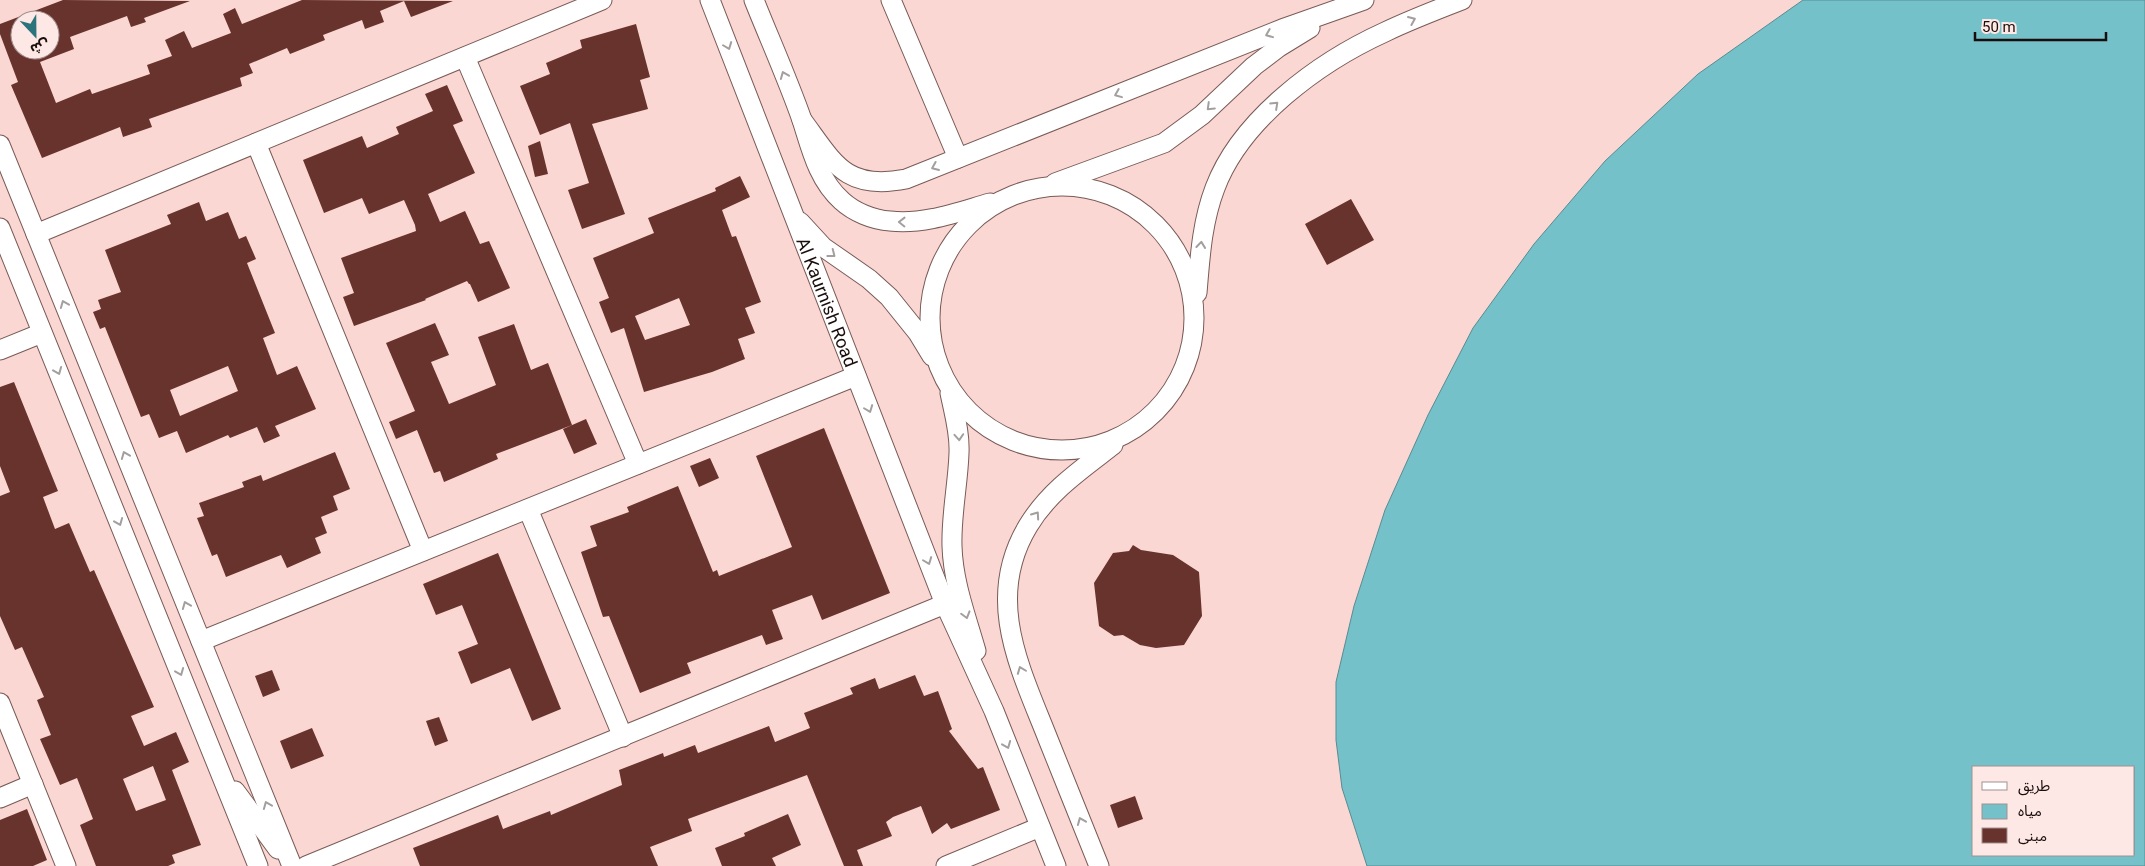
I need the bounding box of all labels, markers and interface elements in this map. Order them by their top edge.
north arrow [10,10,60,60]
scale bar [1975,10,2106,42]
one-way arrow [1408,16,1416,26]
text: 50 m [1982,18,2016,36]
one-way arrow [1265,28,1274,38]
text: ش [28,36,52,58]
one-way arrow [722,41,732,49]
one-way arrow [779,71,790,80]
one-way arrow [1114,88,1123,98]
one-way arrow [1207,101,1216,110]
one-way arrow [1269,102,1278,111]
one-way arrow [931,162,939,172]
one-way arrow [898,217,906,227]
street label: Al Kaurnish Road [793,234,862,370]
one-way arrow [1195,241,1206,249]
one-way arrow [826,248,835,256]
one-way arrow [60,300,71,309]
one-way arrow [51,366,62,375]
one-way arrow [862,404,873,413]
one-way arrow [953,433,964,441]
one-way arrow [121,451,132,460]
one-way arrow [1030,511,1039,521]
one-way arrow [113,517,123,525]
one-way arrow [922,556,932,564]
one-way arrow [182,601,193,610]
one-way arrow [960,610,970,618]
one-way arrow [1017,666,1027,674]
one-way arrow [173,667,184,676]
one-way arrow [1001,740,1012,749]
legend [1972,766,2135,856]
text: طريق [2018,777,2050,796]
one-way arrow [263,801,273,809]
text: مياه [2018,802,2042,820]
one-way arrow [1076,817,1087,826]
text: مبنى [2018,827,2047,845]

